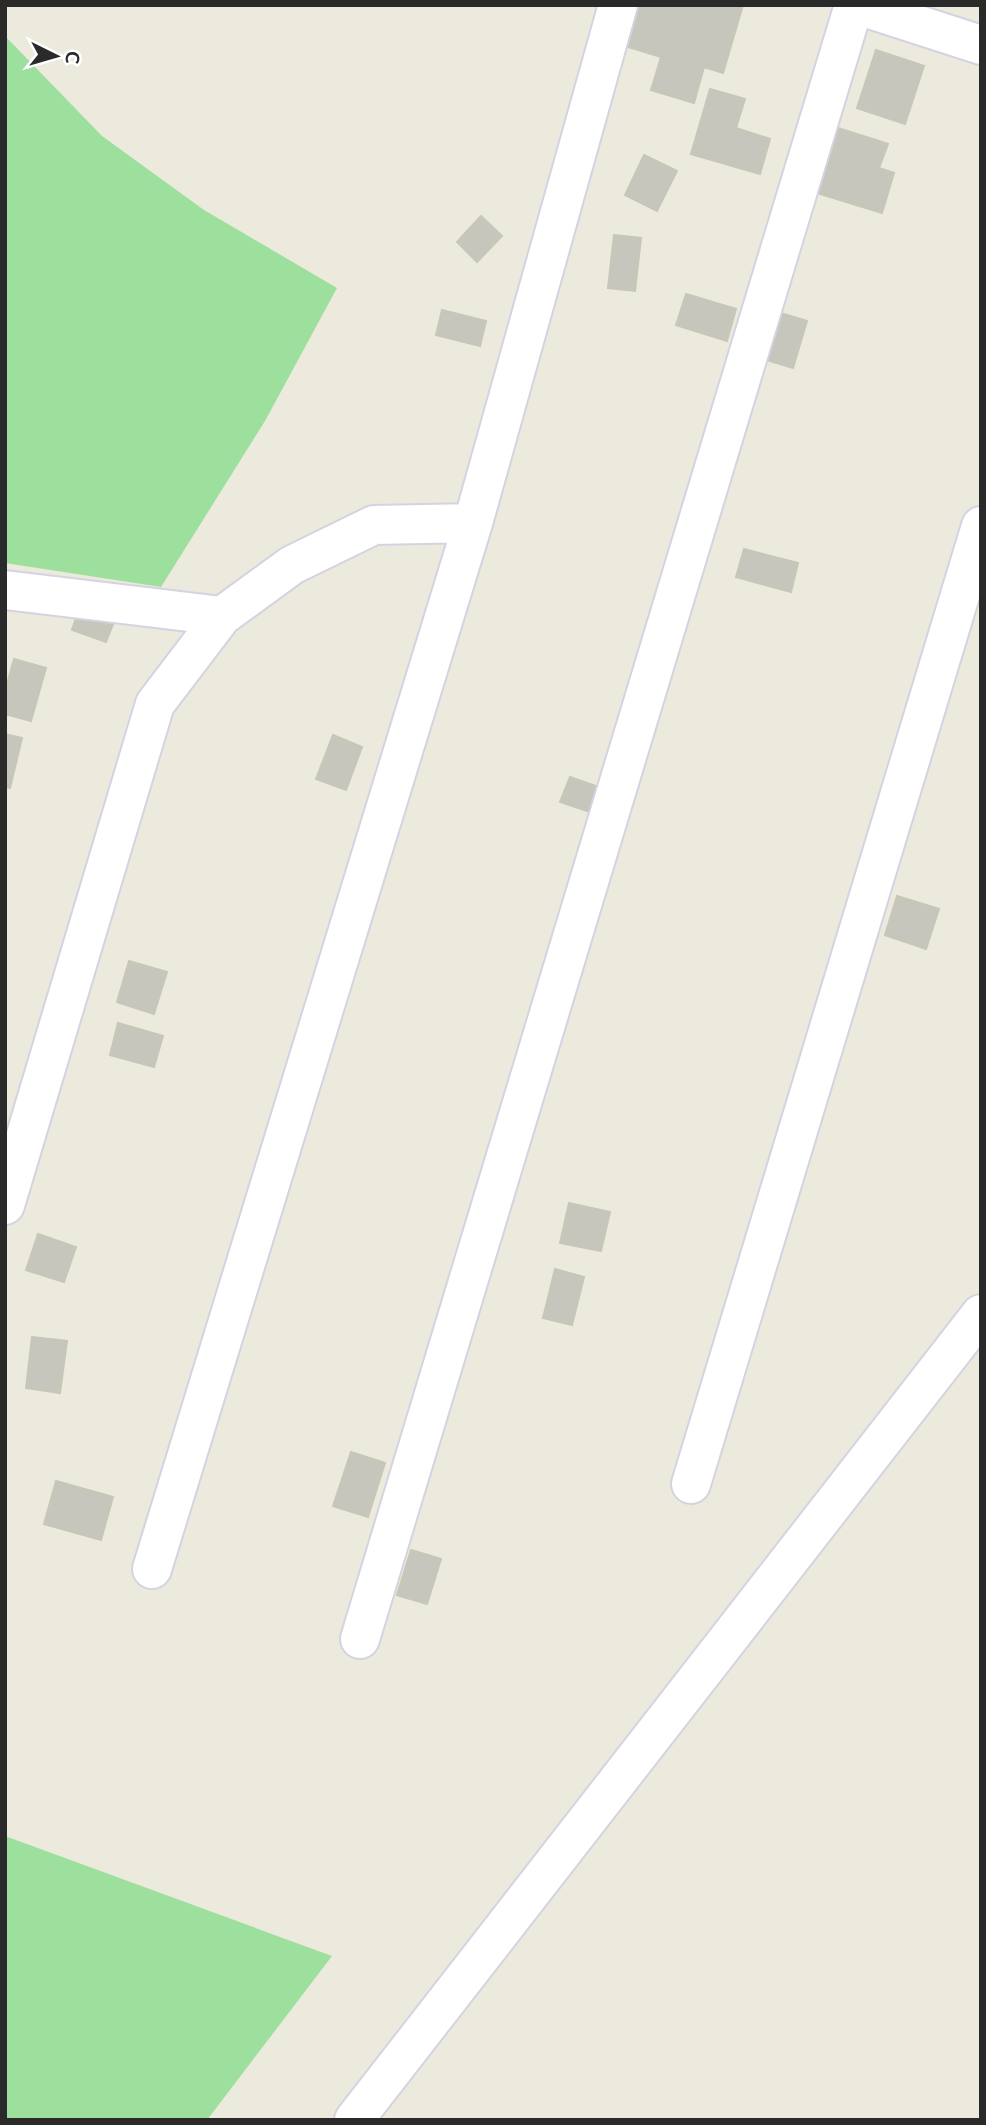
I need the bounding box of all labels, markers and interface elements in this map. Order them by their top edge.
north arrow [21,21,91,91]
text: С [58,50,85,65]

